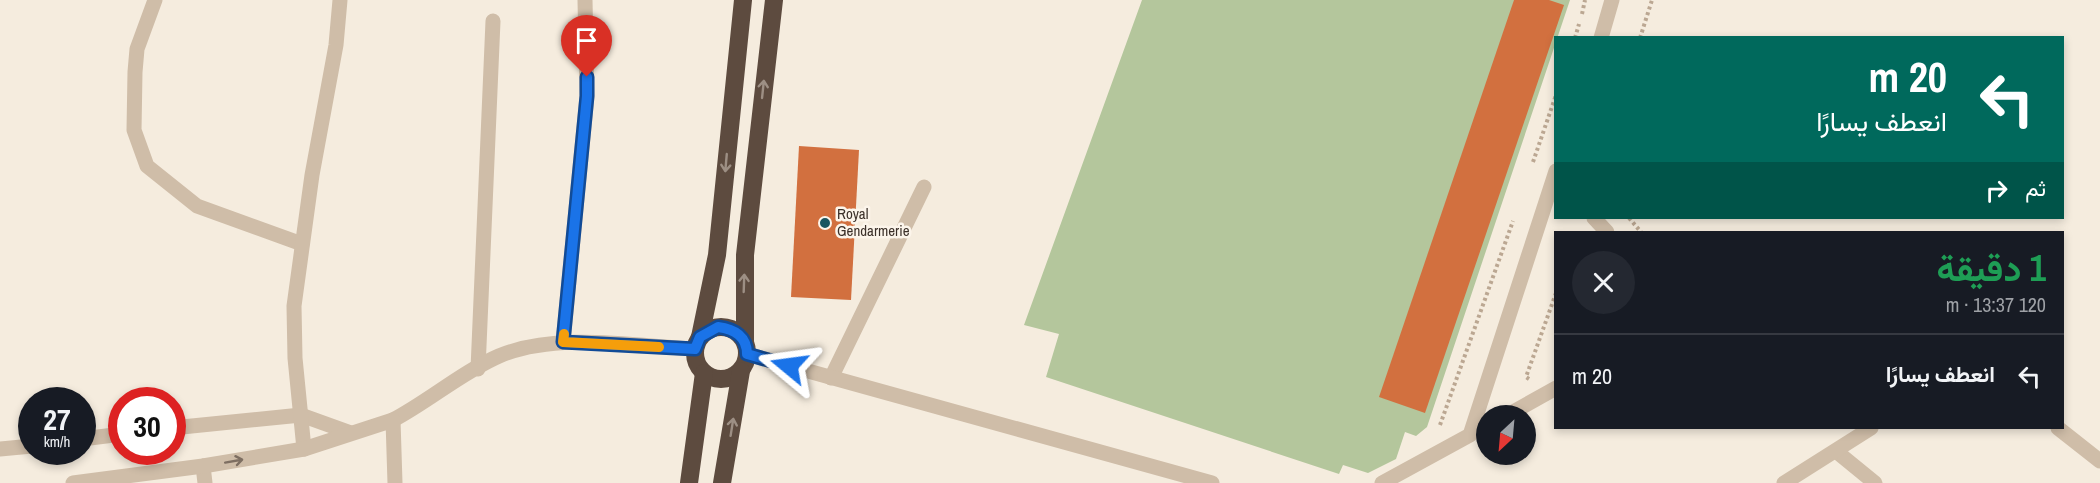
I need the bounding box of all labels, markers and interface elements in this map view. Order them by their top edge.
pin [561,15,612,77]
icon: arrive [570,24,603,57]
text: 20 m [1868,49,1947,105]
icon: left [1968,60,2046,138]
one-way arrow [758,79,769,99]
text: انعطف يسارًا [1816,103,1947,139]
one-way arrow [720,152,731,172]
text: ثم [2025,173,2046,203]
icon: right [1980,174,2013,207]
place label: Royal Gendarmerie [837,203,910,241]
marker: Royal Gendarmerie [818,216,832,230]
text: 1 دقيقة [1936,244,2046,292]
button: close [1572,251,1635,314]
one-way arrow [738,273,750,293]
text: 120 m · 13:37 [1946,291,2046,318]
position arrow [757,334,821,398]
text: انعطف يسارًا [1886,359,1995,389]
icon: left [2013,360,2046,393]
text: 20 m [1572,361,1612,391]
speed limit sign: 30 [108,387,186,465]
text: 27 [43,399,71,439]
north arrow [1476,405,1536,465]
map controls [1476,405,1536,465]
one-way arrow [727,418,738,438]
text: km/h [44,431,70,452]
one-way arrow [224,455,244,466]

